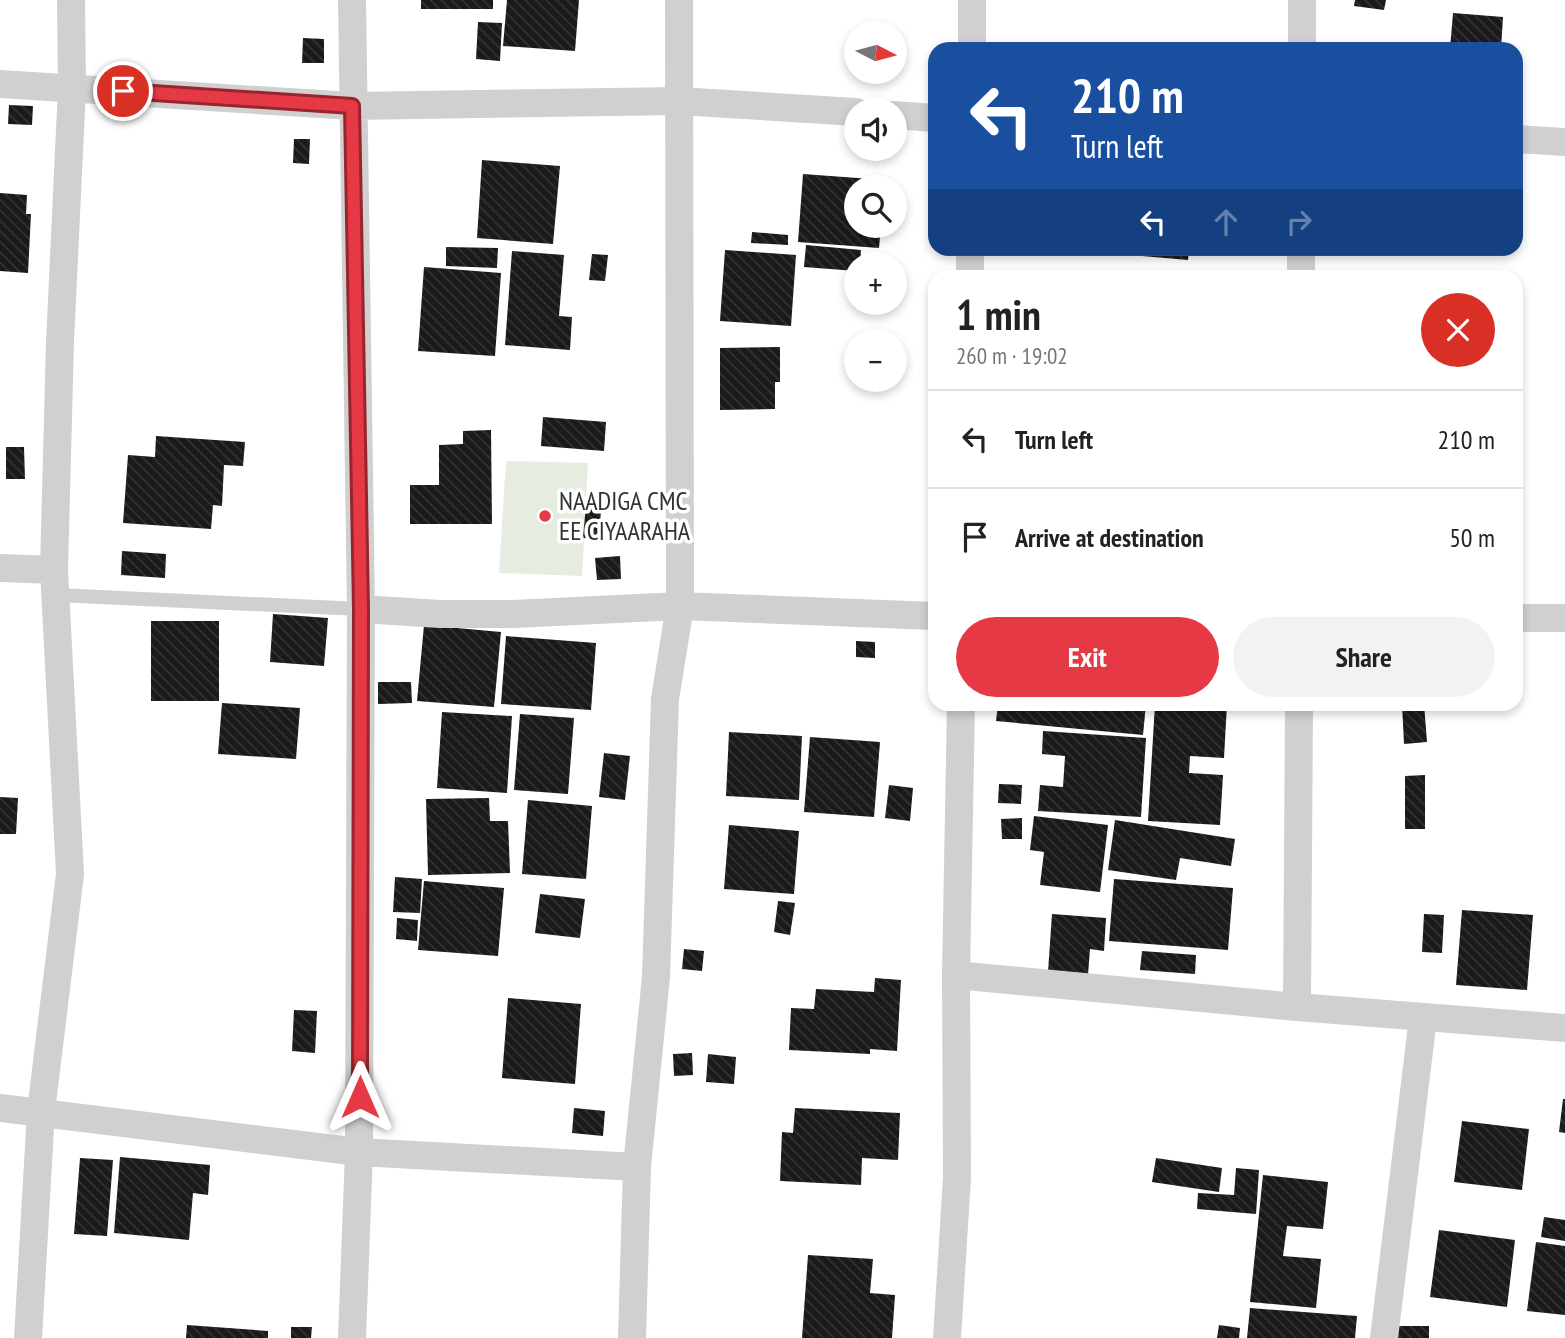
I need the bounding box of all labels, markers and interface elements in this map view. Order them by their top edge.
north arrow [844,21,906,84]
map controls [844,21,907,392]
pin [93,61,153,121]
text: 210 m [1071,63,1184,127]
icon: left [956,70,1047,161]
icon: arrive [104,72,142,110]
button: sound [844,98,907,161]
text: Turn left [1071,125,1163,167]
button: search [844,175,907,238]
icon: left [1134,203,1172,241]
icon: ahead [1207,203,1245,241]
icon: right [1280,203,1318,241]
button: + [844,252,907,315]
text: 1 min [956,287,1041,342]
button: close [1421,293,1495,367]
button: − [844,329,907,392]
text: 260 m · 19:02 [956,341,1068,370]
icon: left [956,420,994,458]
text: Turn left [1015,423,1093,456]
text: 210 m [1437,423,1495,456]
place label: NAADIGA CMC EE CIYAARAHA [559,484,691,547]
marker: NAADIGA CMC EE CIYAARAHA [537,508,553,524]
icon: arrive [956,518,994,556]
text: Arrive at destination [1015,521,1204,554]
text: 50 m [1449,521,1495,554]
button: Exit [956,617,1219,697]
button: Share [1233,617,1495,697]
position arrow [323,1060,397,1134]

